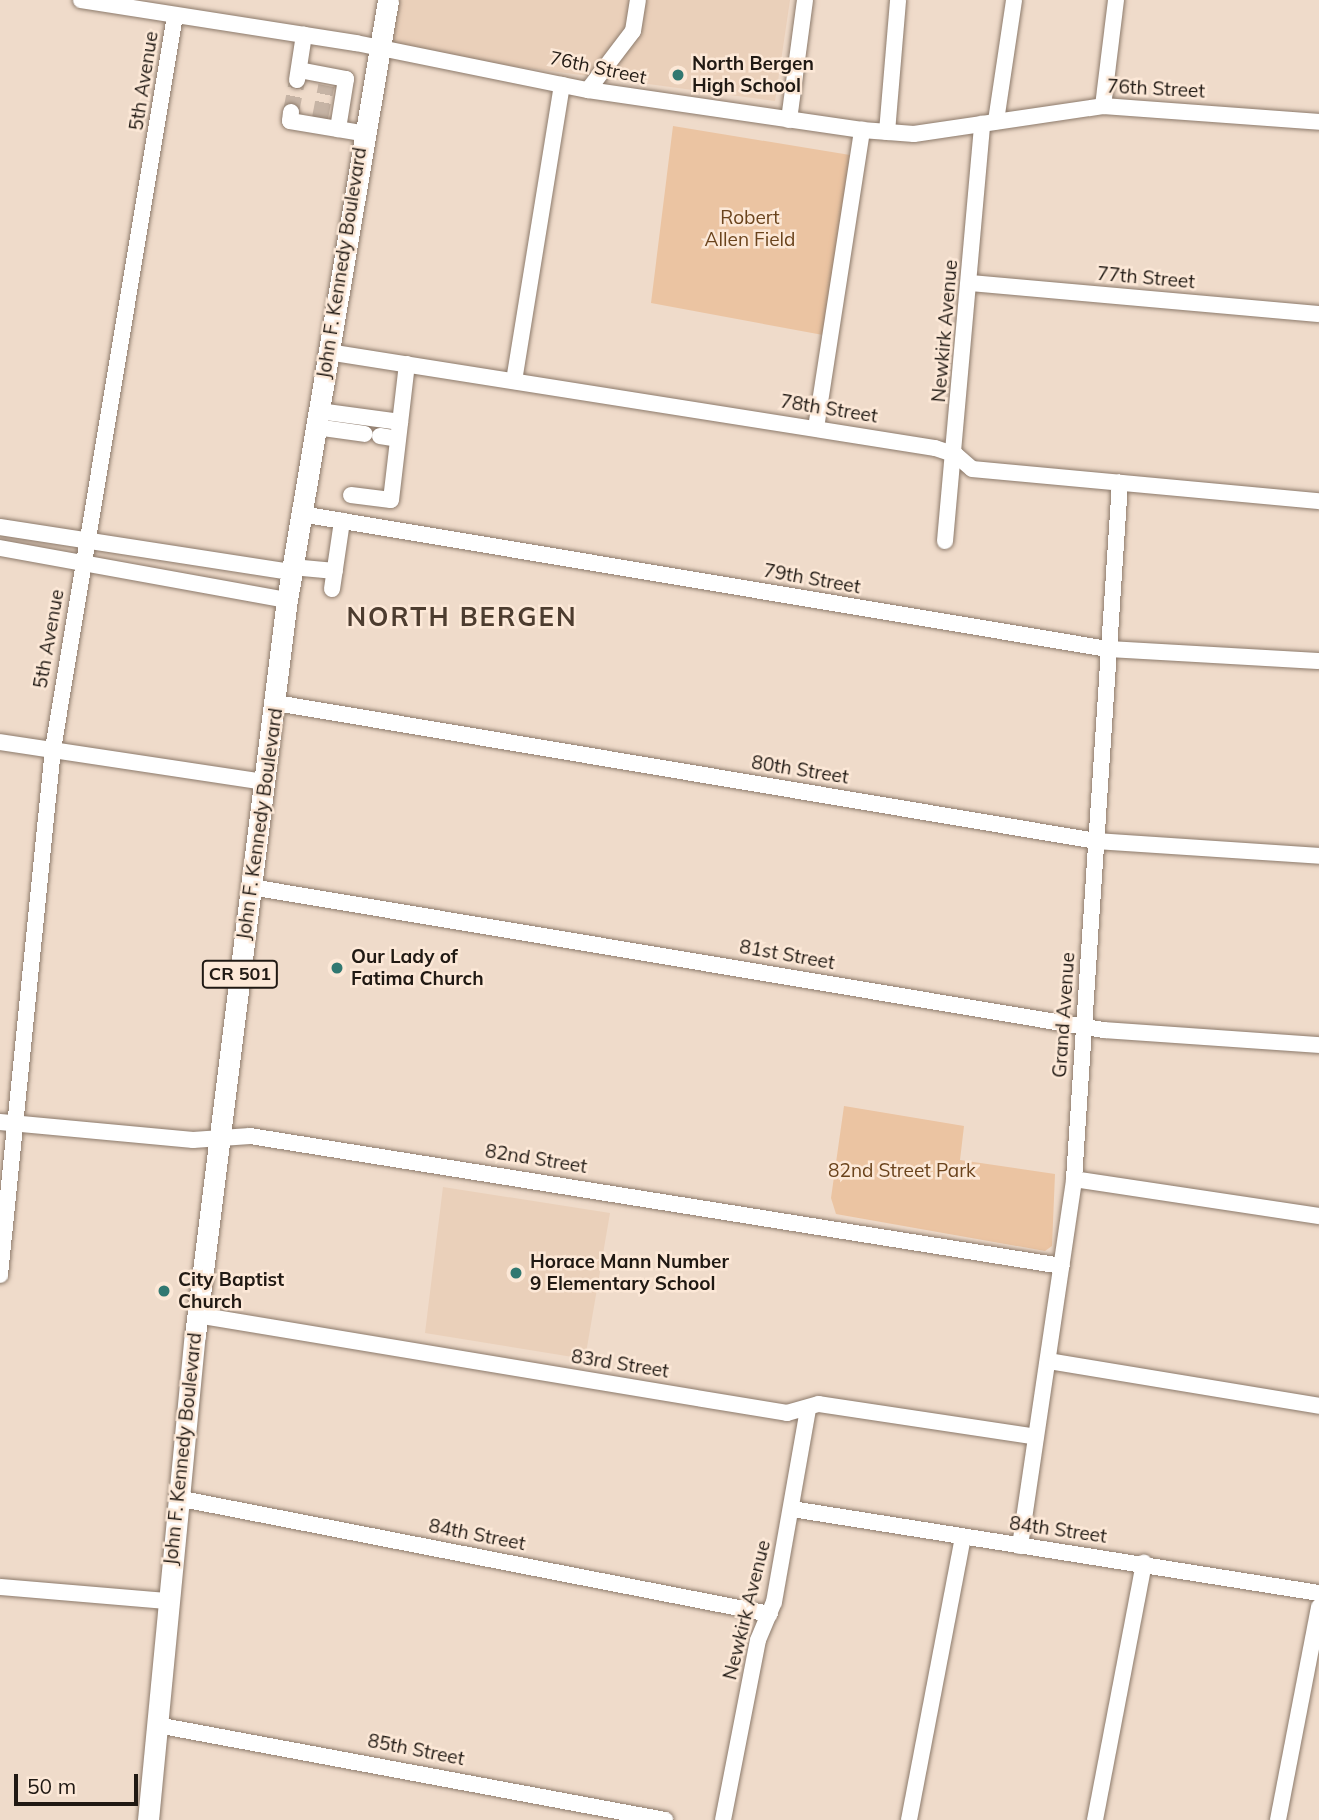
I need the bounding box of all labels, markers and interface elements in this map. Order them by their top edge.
street label: 5th Avenue [125,30,163,132]
street label: 76th Street [548,47,648,89]
place label: North Bergen High School [692,53,814,97]
marker: North Bergen High School [670,67,686,83]
street label: 76th Street [1106,75,1206,103]
street label: John F. Kennedy Boulevard [312,146,372,380]
park label: Robert Allen Field [705,207,795,251]
street label: Newkirk Avenue [927,259,963,403]
street label: 77th Street [1096,262,1196,294]
street label: 78th Street [779,390,879,428]
street label: 79th Street [762,559,862,599]
street label: 5th Avenue [29,588,69,690]
district label: NORTH BERGEN [348,601,576,633]
street label: John F. Kennedy Boulevard [232,707,288,941]
street label: 80th Street [750,751,850,789]
street label: 81st Street [738,935,836,975]
place label: Our Lady of Fatima Church [351,946,484,990]
street label: Grand Avenue [1048,951,1080,1079]
road number: CR 501 [202,959,278,988]
marker: Our Lady of Fatima Church [329,960,345,976]
street label: 82nd Street [483,1140,589,1178]
park label: 82nd Street Park [828,1160,976,1182]
place label: Horace Mann Number 9 Elementary School [530,1251,729,1295]
marker: Horace Mann Number 9 Elementary School [508,1265,524,1281]
place label: City Baptist Church [178,1269,284,1313]
marker: City Baptist Church [156,1283,172,1299]
street label: John F. Kennedy Boulevard [159,1331,207,1567]
street label: 83rd Street [570,1345,670,1383]
street label: 84th Street [1008,1512,1108,1548]
street label: 84th Street [427,1514,527,1556]
street label: Newkirk Avenue [719,1538,775,1682]
street label: 85th Street [366,1729,466,1771]
scale bar [18,1760,142,1804]
text: 50 m [27,1773,76,1799]

